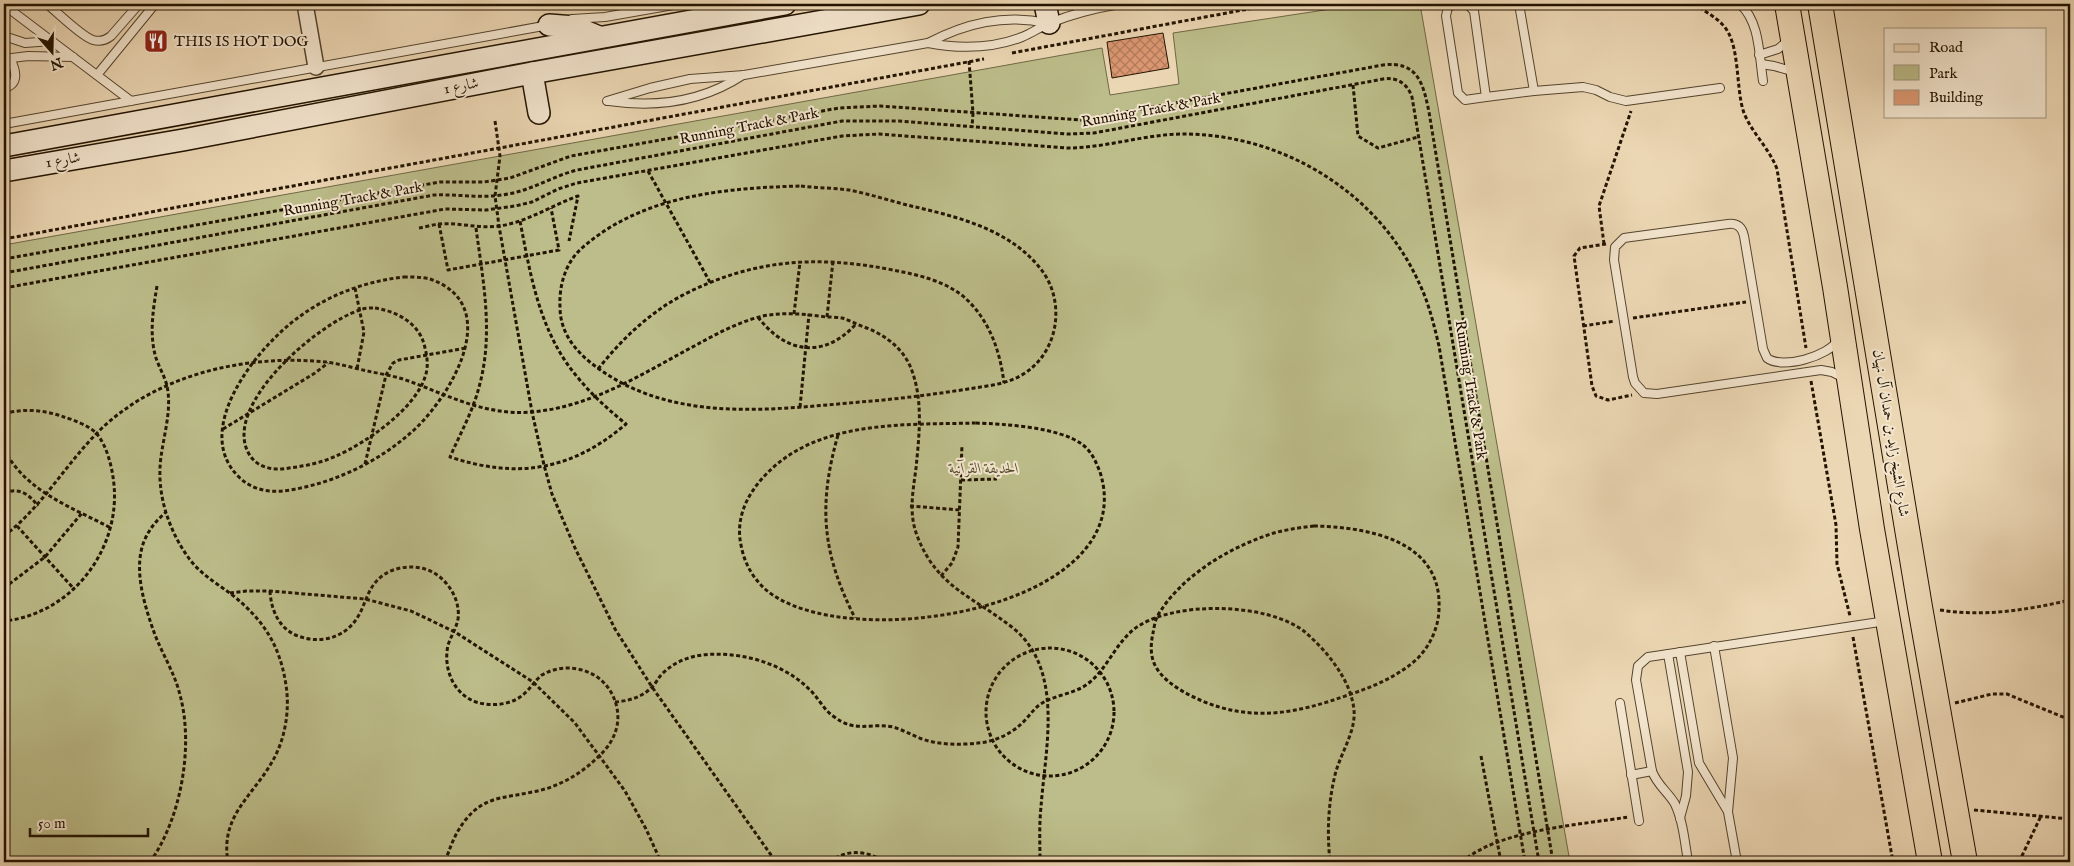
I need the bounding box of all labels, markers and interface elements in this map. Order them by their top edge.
north arrow [28,28,78,78]
restaurant icon: THIS IS HOT DOG [143,28,169,54]
legend [1884,28,2046,118]
place label: THIS IS HOT DOG [174,32,308,51]
text: Road [1929,38,1964,57]
text: N [47,52,66,74]
text: Park [1929,64,1959,83]
street label: شارع 1 [442,73,481,102]
street label: Running Track & Park [1080,88,1223,132]
text: Building [1929,88,1984,107]
street label: Running Track & Park [678,103,821,149]
street label: شارع 1 [44,148,82,175]
street label: Running Track & Park [282,177,425,221]
street label: Running Track & Park [1451,319,1492,462]
street label: شارع الشيخ زايد بن حمدان آل نهيان [1864,348,1914,519]
park label: الحديقة القرآنية [947,459,1019,478]
scale bar [30,806,148,838]
text: 50 m [38,814,66,833]

